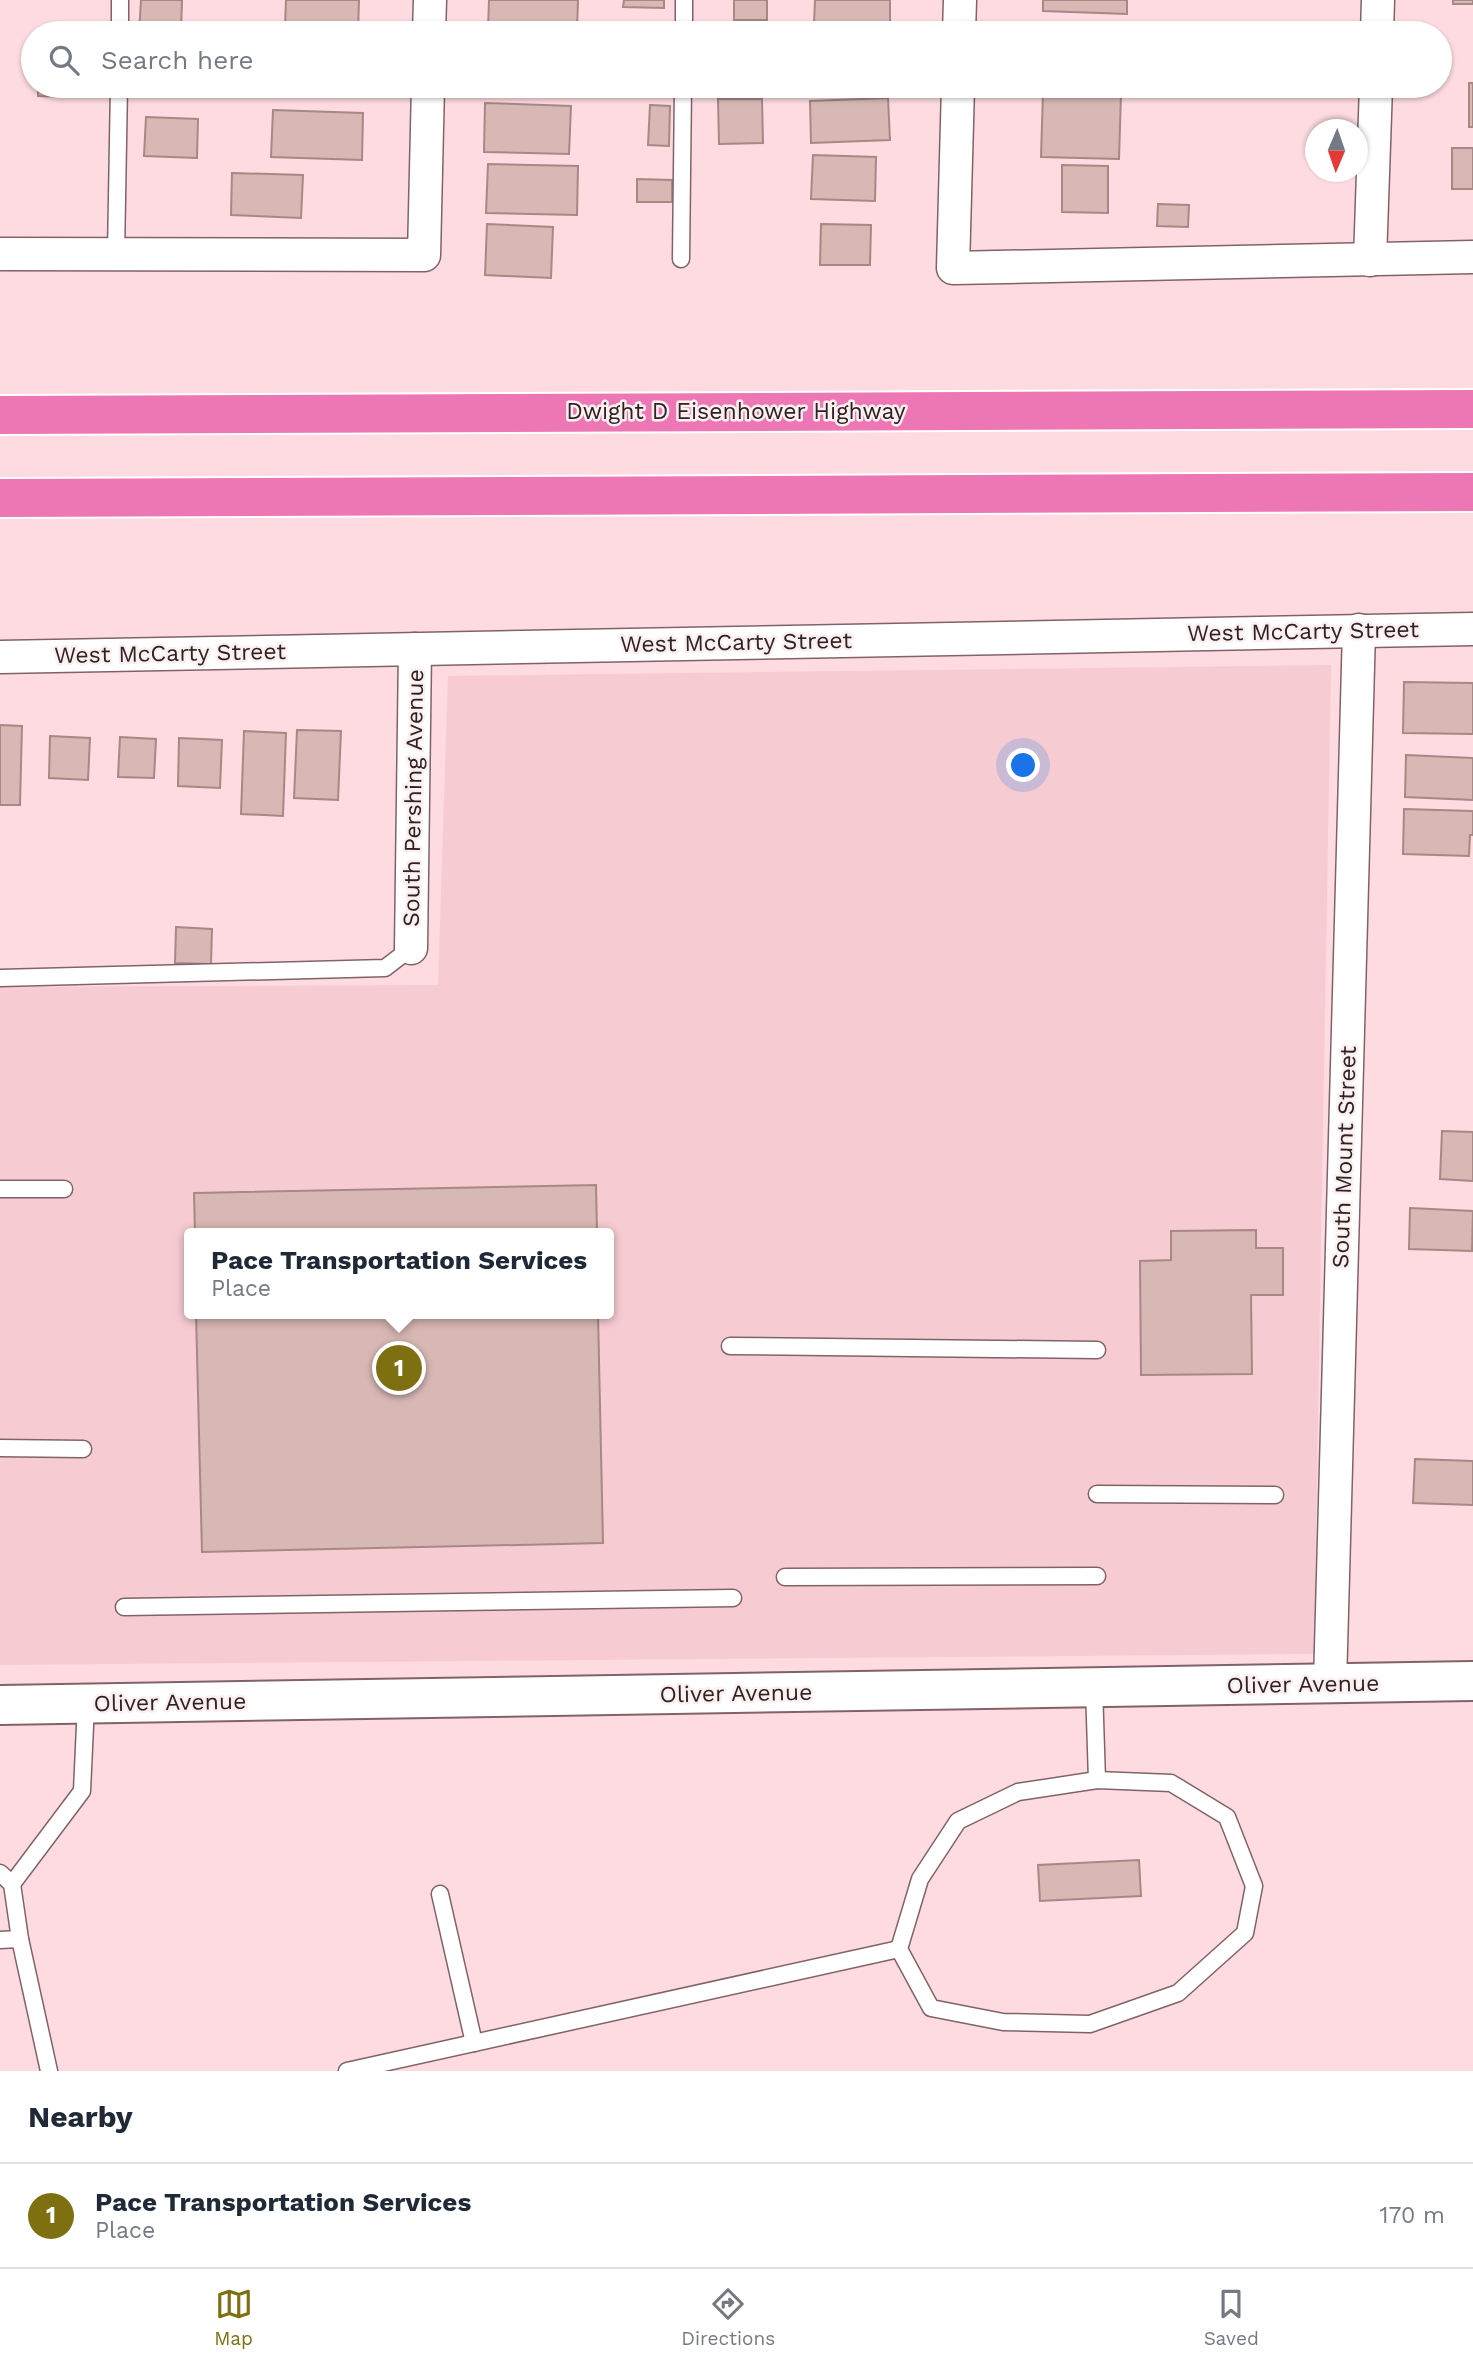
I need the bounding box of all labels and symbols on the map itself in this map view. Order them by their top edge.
north arrow [1305,119,1368,182]
street label: Dwight D Eisenhower Highway [566,398,906,425]
street label: West McCarty Street [1187,616,1420,647]
street label: West McCarty Street [620,627,853,658]
street label: West McCarty Street [54,638,287,669]
street label: South Pershing Avenue [398,669,429,927]
your location [1006,748,1040,782]
street label: South Mount Street [1327,1045,1362,1269]
pin: 1 [376,1342,422,1394]
street label: Oliver Avenue [1226,1670,1380,1699]
street label: Oliver Avenue [659,1679,813,1708]
street label: Oliver Avenue [93,1688,247,1717]

